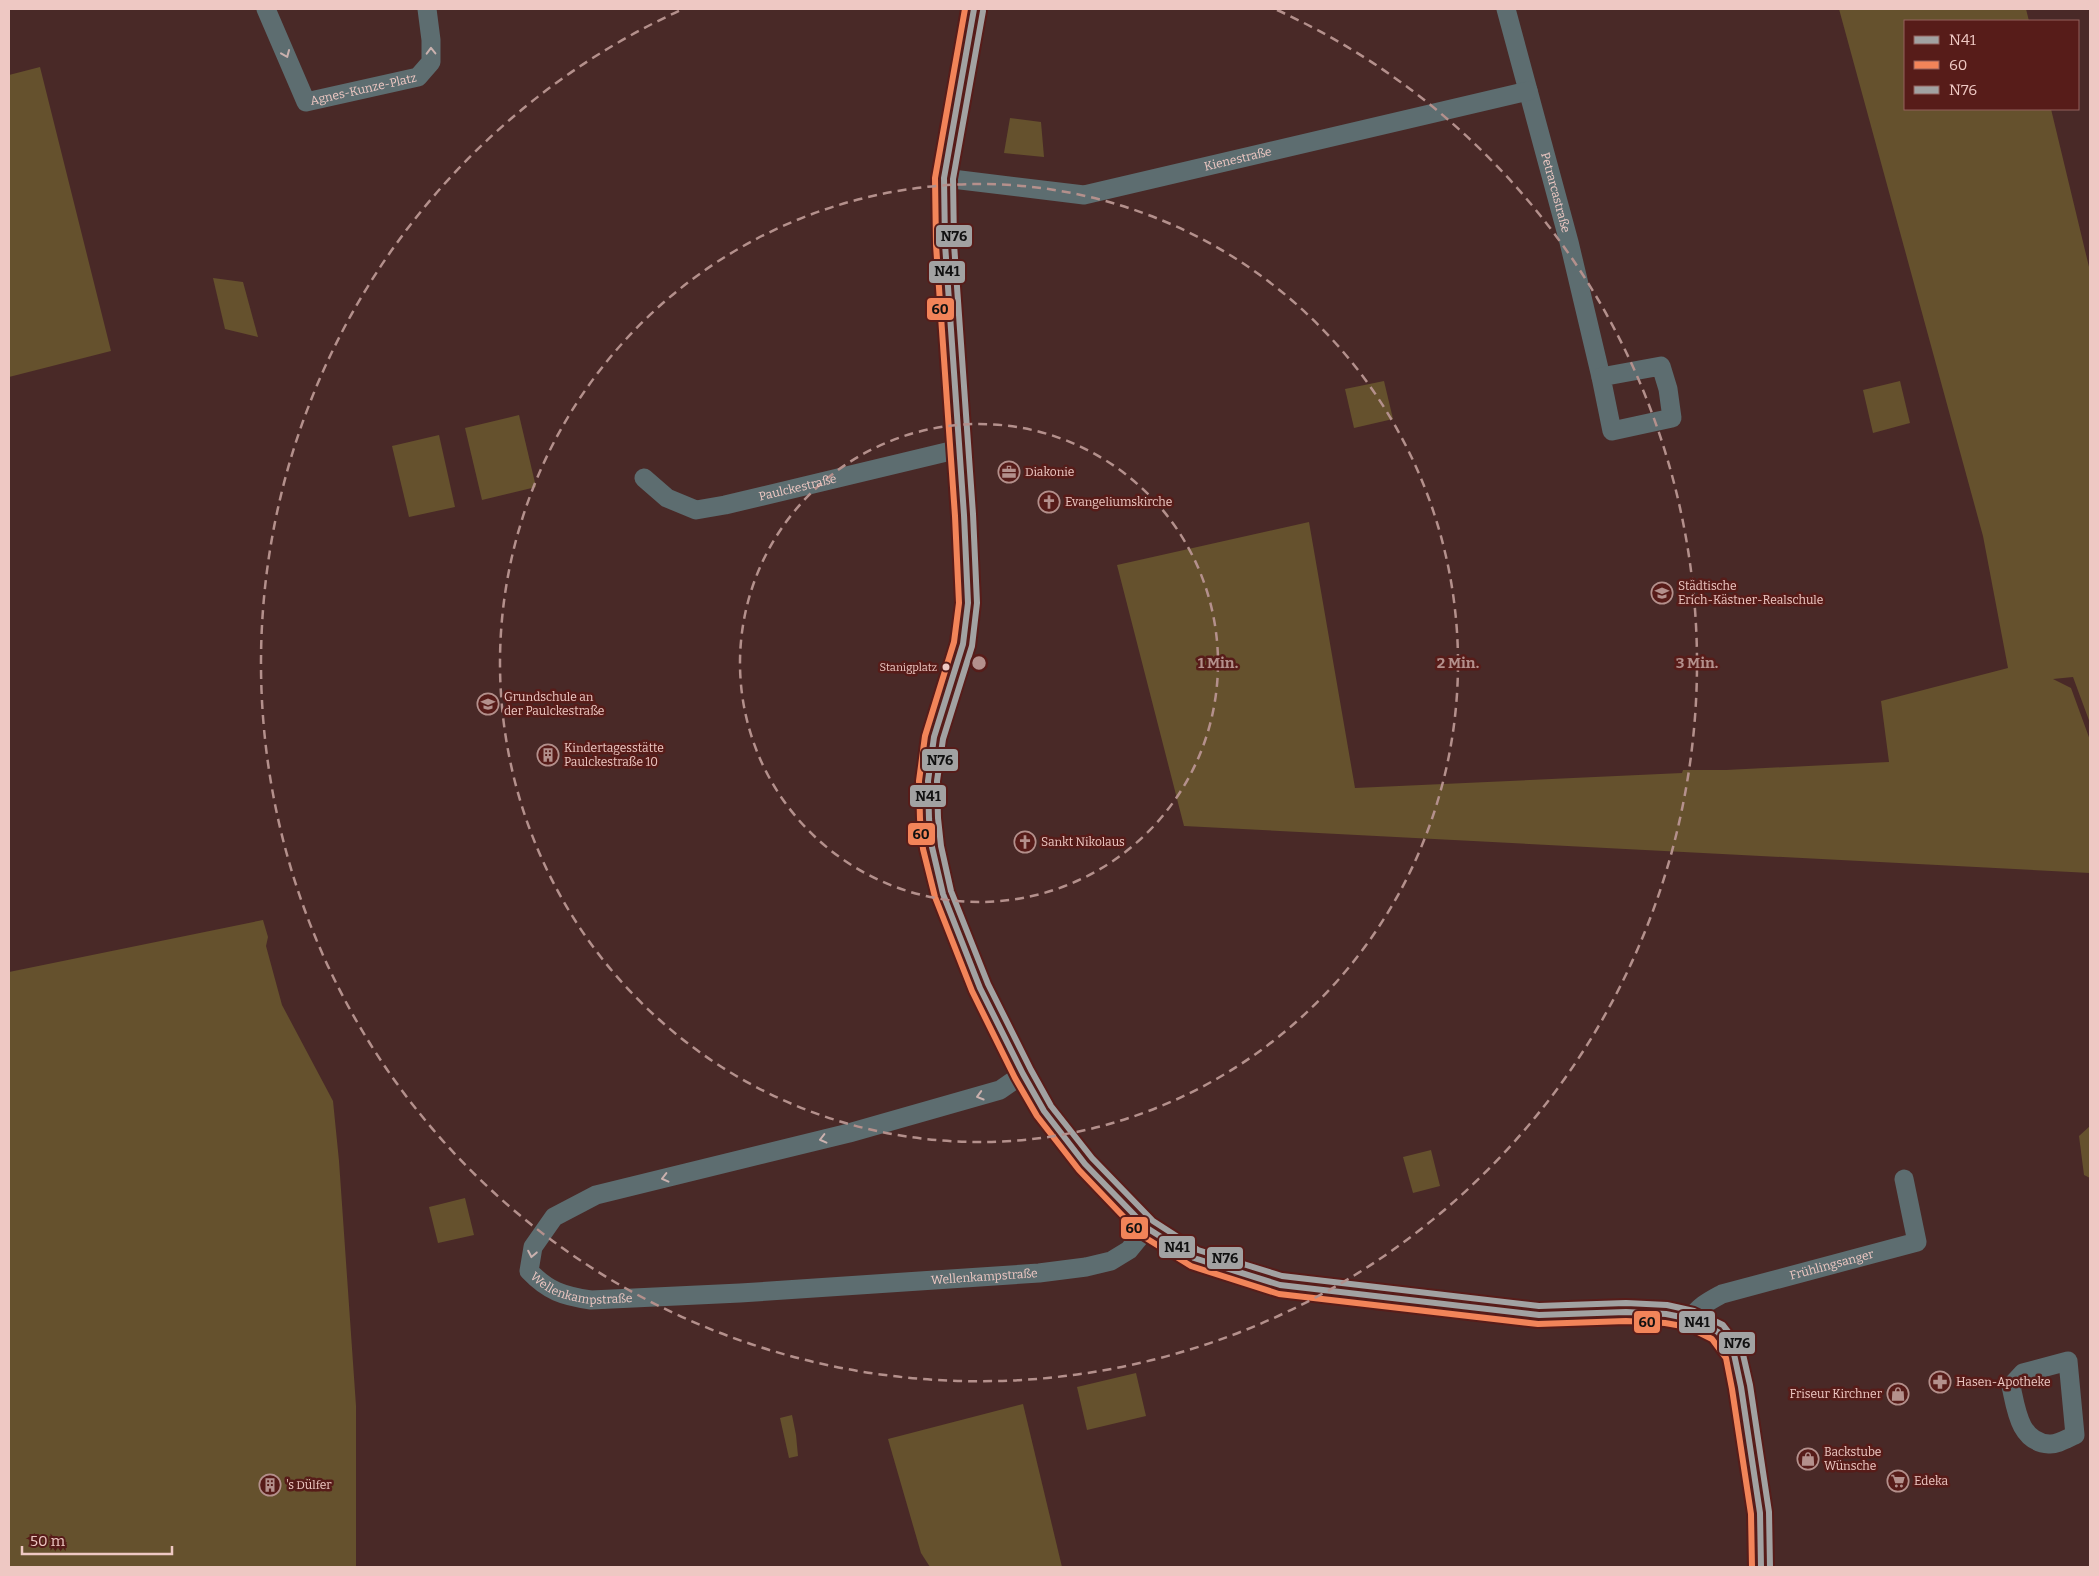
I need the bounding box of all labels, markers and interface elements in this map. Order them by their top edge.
legend [1904,20,2079,110]
text: N41 [1949,31,1976,49]
one-way arrow [426,47,436,55]
one-way arrow [279,49,290,58]
text: 60 [1949,56,1967,74]
street label: Agnes-Kunze-Platz [309,71,418,108]
text: N76 [1949,81,1977,99]
street label: Kienestraße [1203,144,1273,174]
street label: Petrarcastraße [1538,151,1573,234]
line badge: N76 [935,224,973,248]
text: N76 [941,228,967,245]
line badge: N41 [928,260,966,284]
text: N41 [934,263,960,280]
line badge: 60 [926,297,955,321]
text: 60 [931,301,949,318]
office icon: Diakonie [997,460,1021,484]
place label: Diakonie [1025,465,1074,479]
street label: Paulckestraße [758,472,838,504]
church icon: Evangeliumskirche [1037,490,1061,514]
place label: Evangeliumskirche [1065,495,1172,509]
place label: Städtische Erich-Kästner-Realschule [1678,579,1823,607]
school or university icon: Städtische Erich-Kästner-Realschule [1650,581,1674,605]
centre of rings [970,654,988,672]
text: 1 Min. [1198,654,1238,672]
text: 2 Min. [1437,654,1479,672]
text: 3 Min. [1676,654,1718,672]
place label: Stanigplatz [880,661,937,674]
marker: Stanigplatz [941,662,951,672]
place label: Grundschule an der Paulckestraße [504,690,604,718]
school or university icon: Grundschule an der Paulckestraße [476,692,500,716]
place label: Kindertagesstätte Paulckestraße 10 [564,741,664,769]
building icon: Kindertagesstätte Paulckestraße 10 [536,743,560,767]
line badge: N76 [921,748,959,772]
text: N76 [927,752,953,769]
line badge: N41 [909,784,947,808]
text: N41 [915,788,941,805]
line badge: 60 [907,822,936,846]
text: 60 [912,826,930,843]
church icon: Sankt Nikolaus [1013,830,1037,854]
place label: Sankt Nikolaus [1041,835,1125,849]
one-way arrow [976,1090,984,1100]
one-way arrow [819,1133,828,1144]
one-way arrow [661,1172,670,1183]
line badge: 60 [1120,1216,1149,1240]
text: 60 [1125,1220,1143,1237]
line badge: N41 [1158,1235,1196,1259]
text: N41 [1164,1239,1190,1256]
line badge: N76 [1206,1246,1244,1270]
street label: Frühlingsanger [1788,1247,1876,1283]
one-way arrow [527,1249,538,1258]
text: N76 [1212,1250,1238,1267]
street label: Wellenkampstraße [931,1266,1038,1287]
street label: Wellenkampstraße [528,1269,633,1307]
line badge: 60 [1633,1310,1661,1334]
line badge: N41 [1678,1310,1716,1334]
text: 60 [1638,1314,1656,1331]
text: N41 [1684,1314,1710,1331]
line badge: N76 [1718,1331,1756,1355]
text: N76 [1724,1335,1750,1352]
pharmacy icon: Hasen-Apotheke [1928,1370,1952,1394]
place label: Hasen-Apotheke [1956,1375,2051,1389]
shop icon: Friseur Kirchner [1886,1382,1910,1406]
place label: Friseur Kirchner [1790,1387,1883,1401]
place label: Backstube Wünsche [1824,1445,1881,1473]
shop icon: Backstube Wünsche [1796,1447,1820,1471]
supermarket icon: Edeka [1886,1469,1910,1493]
building icon: 's Dülfer [258,1473,282,1497]
place label: Edeka [1914,1474,1948,1488]
place label: 's Dülfer [286,1478,332,1492]
scale bar [22,1524,172,1556]
text: 50 m [30,1532,66,1550]

